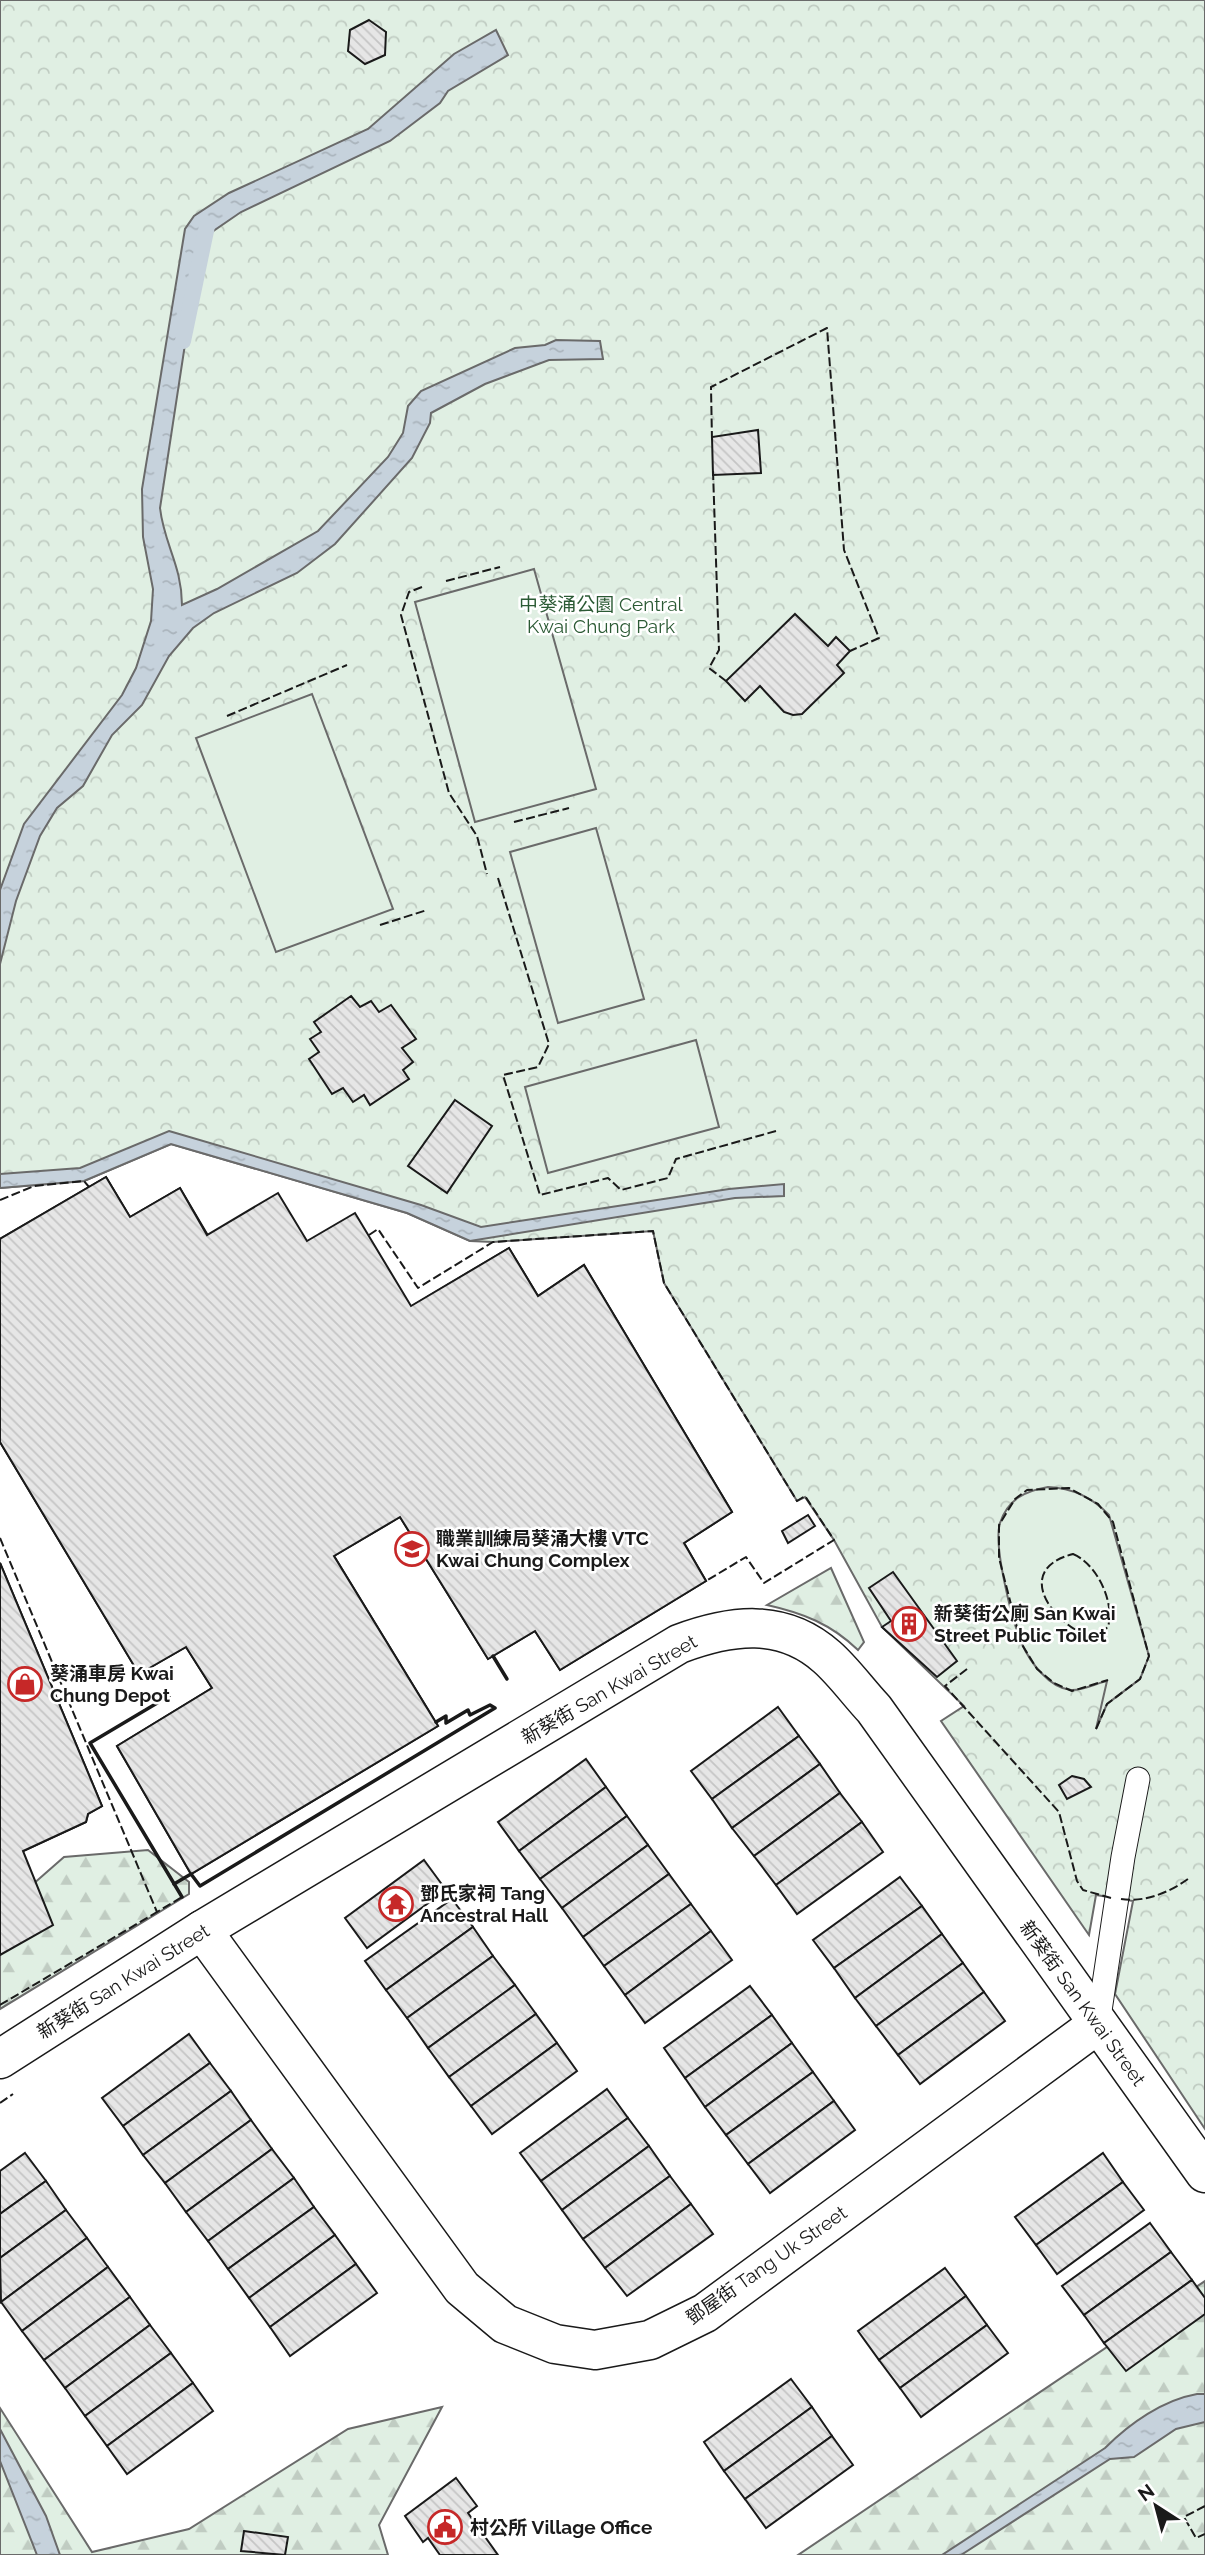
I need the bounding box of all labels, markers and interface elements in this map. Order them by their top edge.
park label: 中葵涌公園 Central Kwai Chung Park [519,593,684,637]
place label: 職業訓練局葵涌大樓 VTC Kwai Chung Complex [436,1527,649,1571]
school or university icon: 職業訓練局葵涌大樓 VTC Kwai Chung Complex [393,1530,431,1568]
place label: 新葵街公廁 San Kwai Street Public Toilet [934,1602,1116,1646]
building icon: 新葵街公廁 San Kwai Street Public Toilet [890,1605,928,1643]
street label: 新葵街 San Kwai Street [518,1630,701,1748]
place label: 葵涌車房 Kwai Chung Depot [50,1662,174,1706]
shop icon: 葵涌車房 Kwai Chung Depot [6,1665,44,1703]
place label: 鄧氏家祠 Tang Ancestral Hall [420,1882,549,1926]
temple icon: 鄧氏家祠 Tang Ancestral Hall [377,1885,415,1923]
street label: 新葵街 San Kwai Street [1016,1916,1151,2090]
street label: 新葵街 San Kwai Street [33,1919,213,2043]
street label: 鄧屋街 Tang Uk Street [681,2201,851,2329]
north arrow [1121,2471,1191,2541]
text: N [1134,2479,1158,2505]
public building icon: 村公所 Village Office [426,2508,464,2546]
place label: 村公所 Village Office [470,2516,652,2538]

